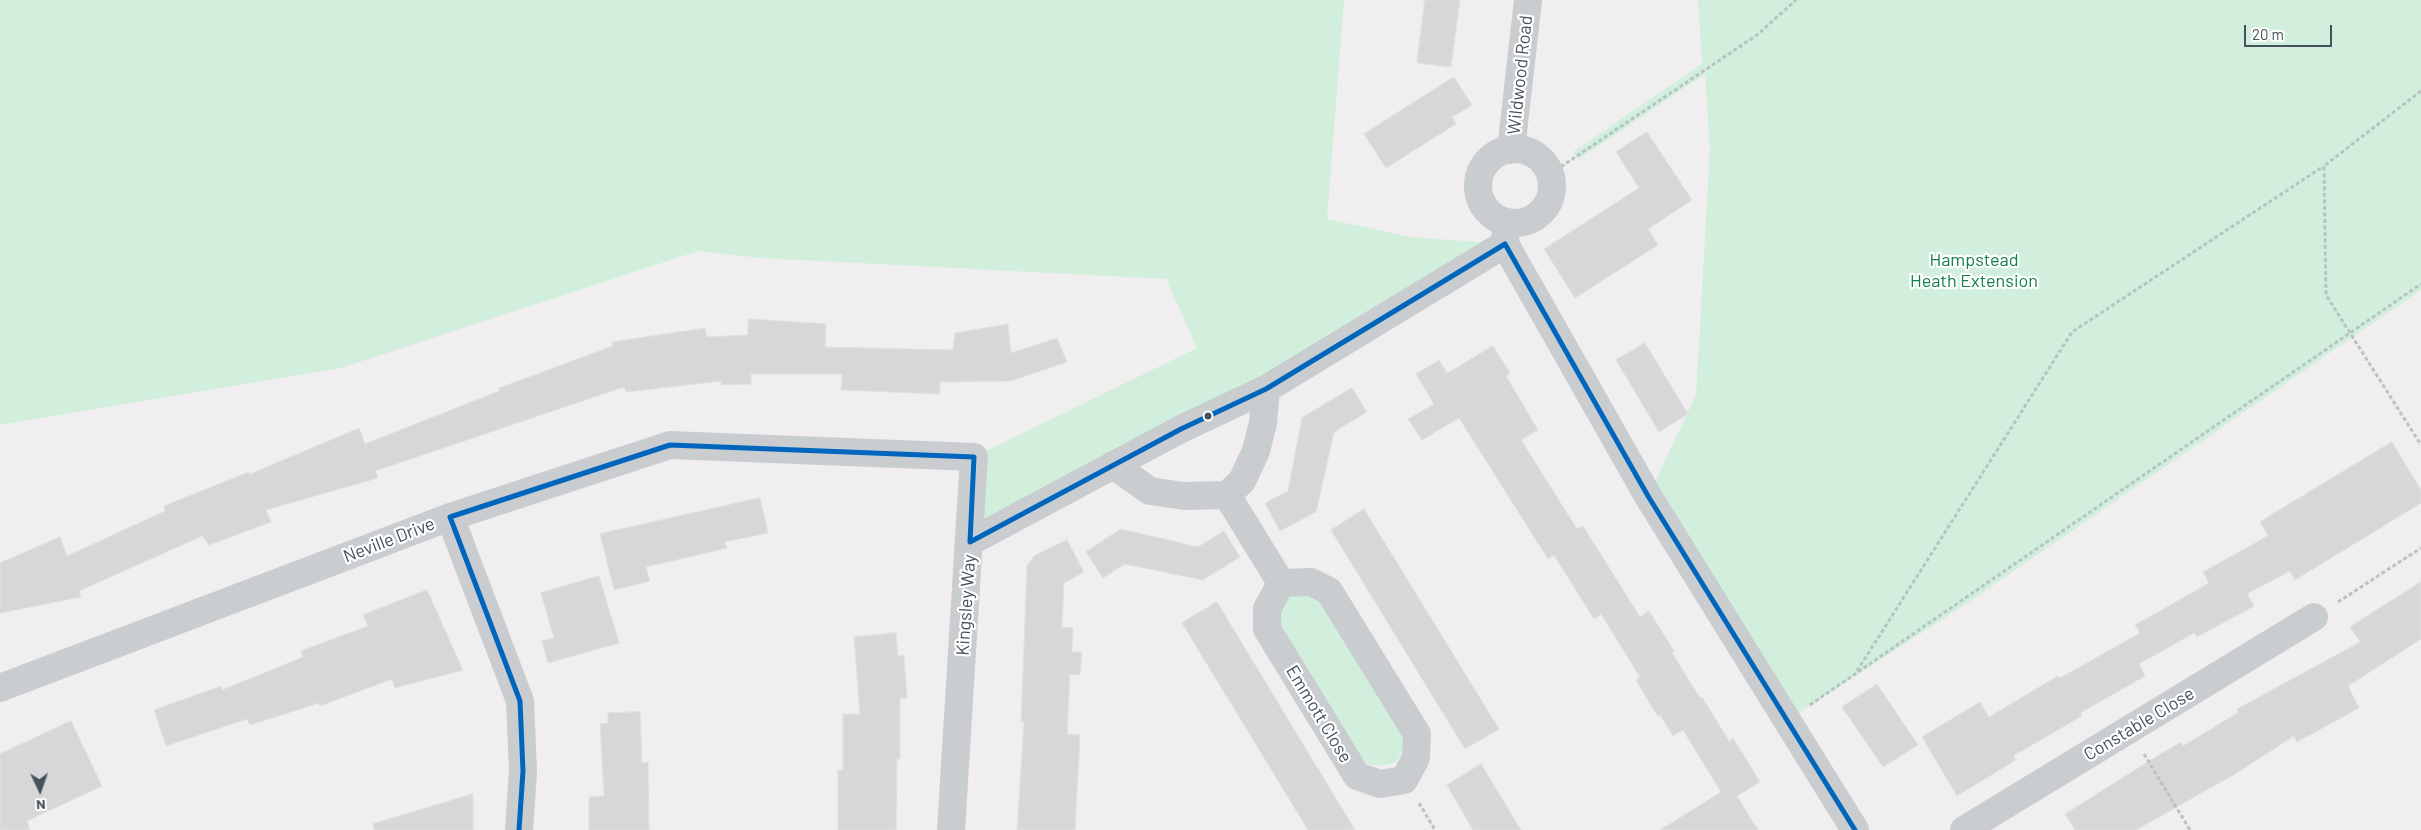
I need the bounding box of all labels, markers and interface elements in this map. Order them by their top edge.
street label: Wildwood Road [1503,14,1537,136]
scale bar [2246,15,2334,47]
text: 20 m [2252,25,2284,43]
park label: Hampstead Heath Extension [1910,249,2038,292]
unlabelled marker [1203,411,1213,421]
street label: Neville Drive [340,513,438,567]
street label: Kingsley Way [952,554,980,656]
street label: Emmott Close [1281,661,1357,767]
street label: Constable Close [2080,683,2198,765]
north arrow [15,765,65,815]
text: N [36,797,46,814]

